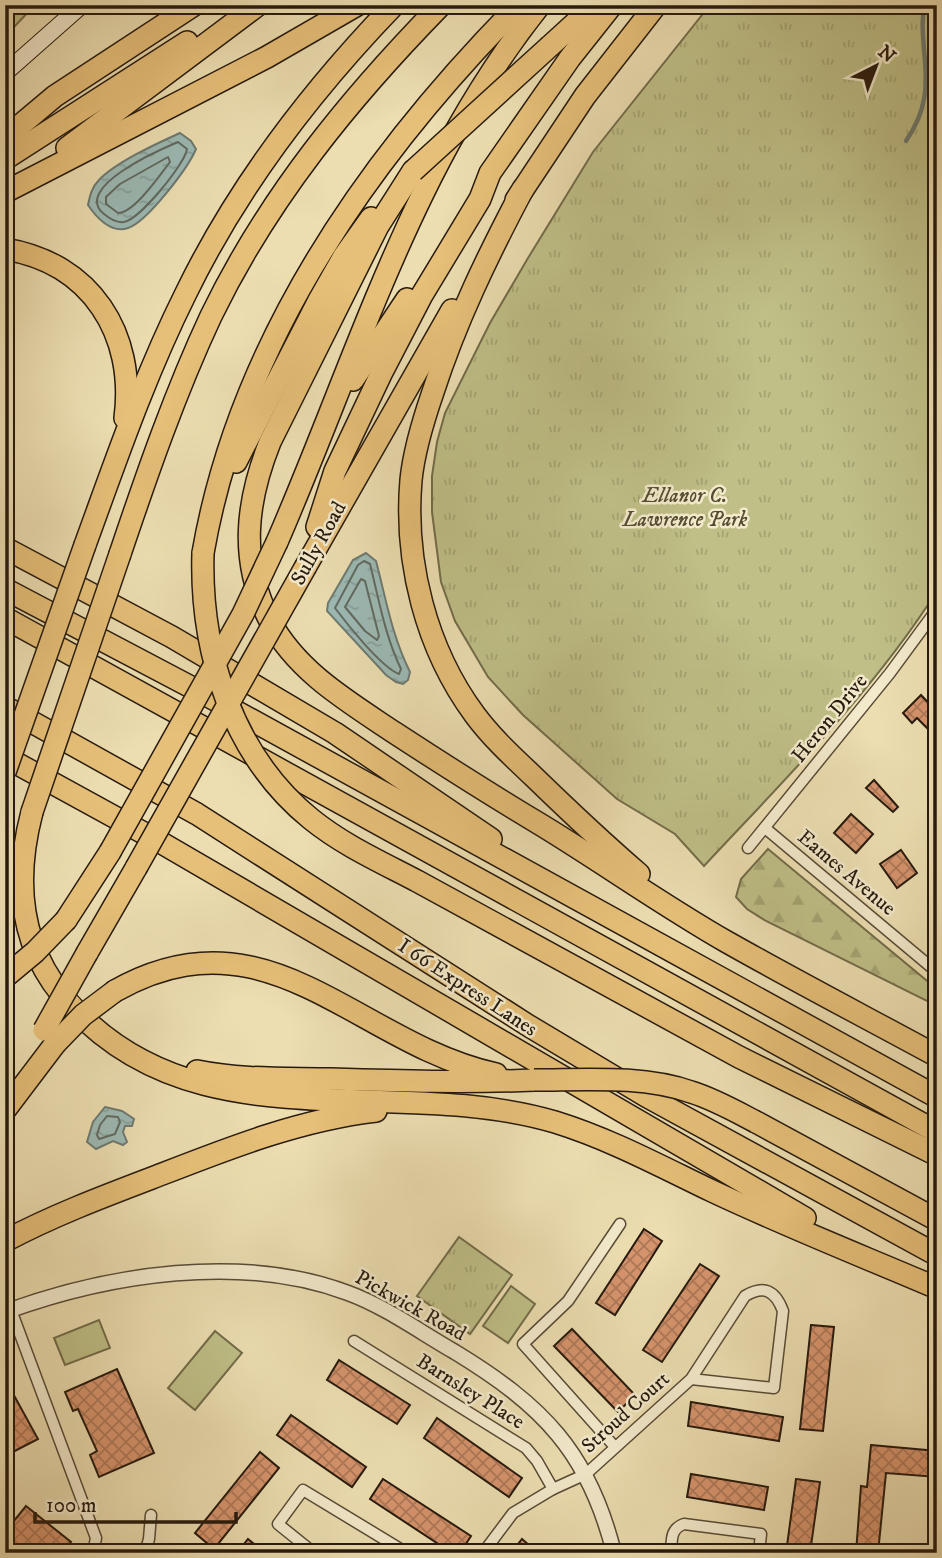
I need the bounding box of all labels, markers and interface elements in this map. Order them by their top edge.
north arrow [841,32,911,102]
text: N [873,41,900,69]
park label: Ellanor C. Lawrence Park [622,483,748,533]
street label: Sully Road [285,497,353,590]
street label: Heron Drive [786,669,874,768]
street label: Eames Avenue [792,824,901,922]
street label: I 66 Express Lanes [393,933,542,1043]
street label: Pickwick Road [350,1265,471,1347]
street label: Barnsley Place [412,1348,530,1435]
street label: Stroud Court [576,1366,675,1459]
scale bar [35,1481,236,1525]
text: 100 m [46,1493,97,1519]

